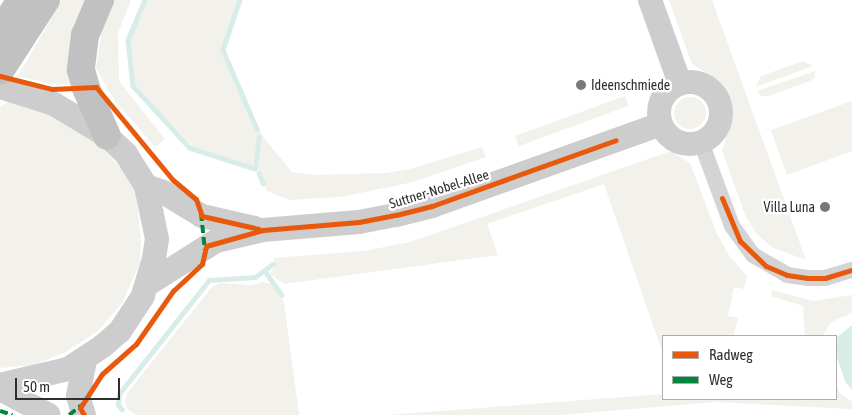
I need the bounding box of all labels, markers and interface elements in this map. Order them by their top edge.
place label: Ideenschmiede [591,77,670,93]
marker: Ideenschmiede [575,79,587,91]
street label: Suttner-Nobel-Allee [387,166,491,212]
place label: Villa Luna [764,199,815,215]
marker: Villa Luna [819,201,831,213]
legend [662,335,837,400]
text: Radweg [709,346,753,363]
scale bar [18,368,122,400]
text: Weg [709,371,733,388]
text: 50 m [23,378,50,395]

